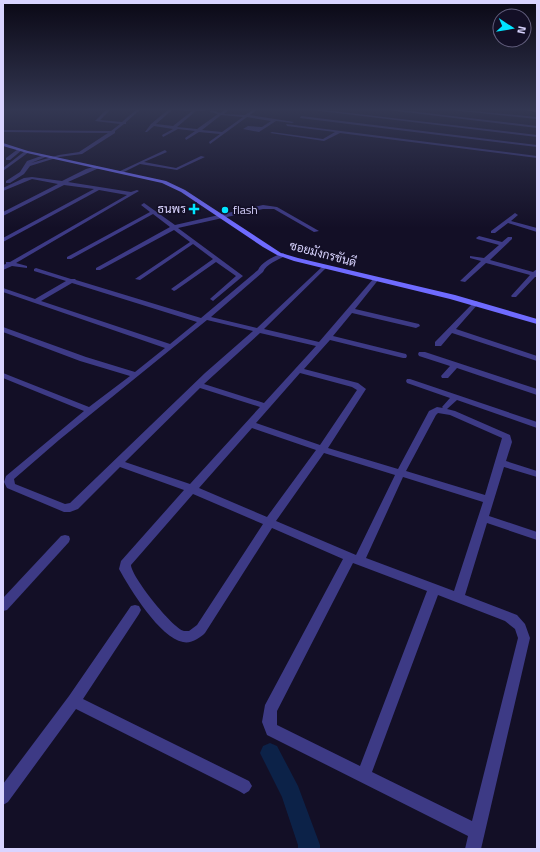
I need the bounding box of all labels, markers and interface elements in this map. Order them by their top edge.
north arrow [492,8,532,48]
text: N [513,25,530,35]
place label: ธนพร [157,199,186,218]
place label: flash [233,200,258,219]
marker: ธนพร [189,204,199,214]
marker: flash [220,205,230,215]
street label: ซอยมังกรขันดี [287,235,359,272]

